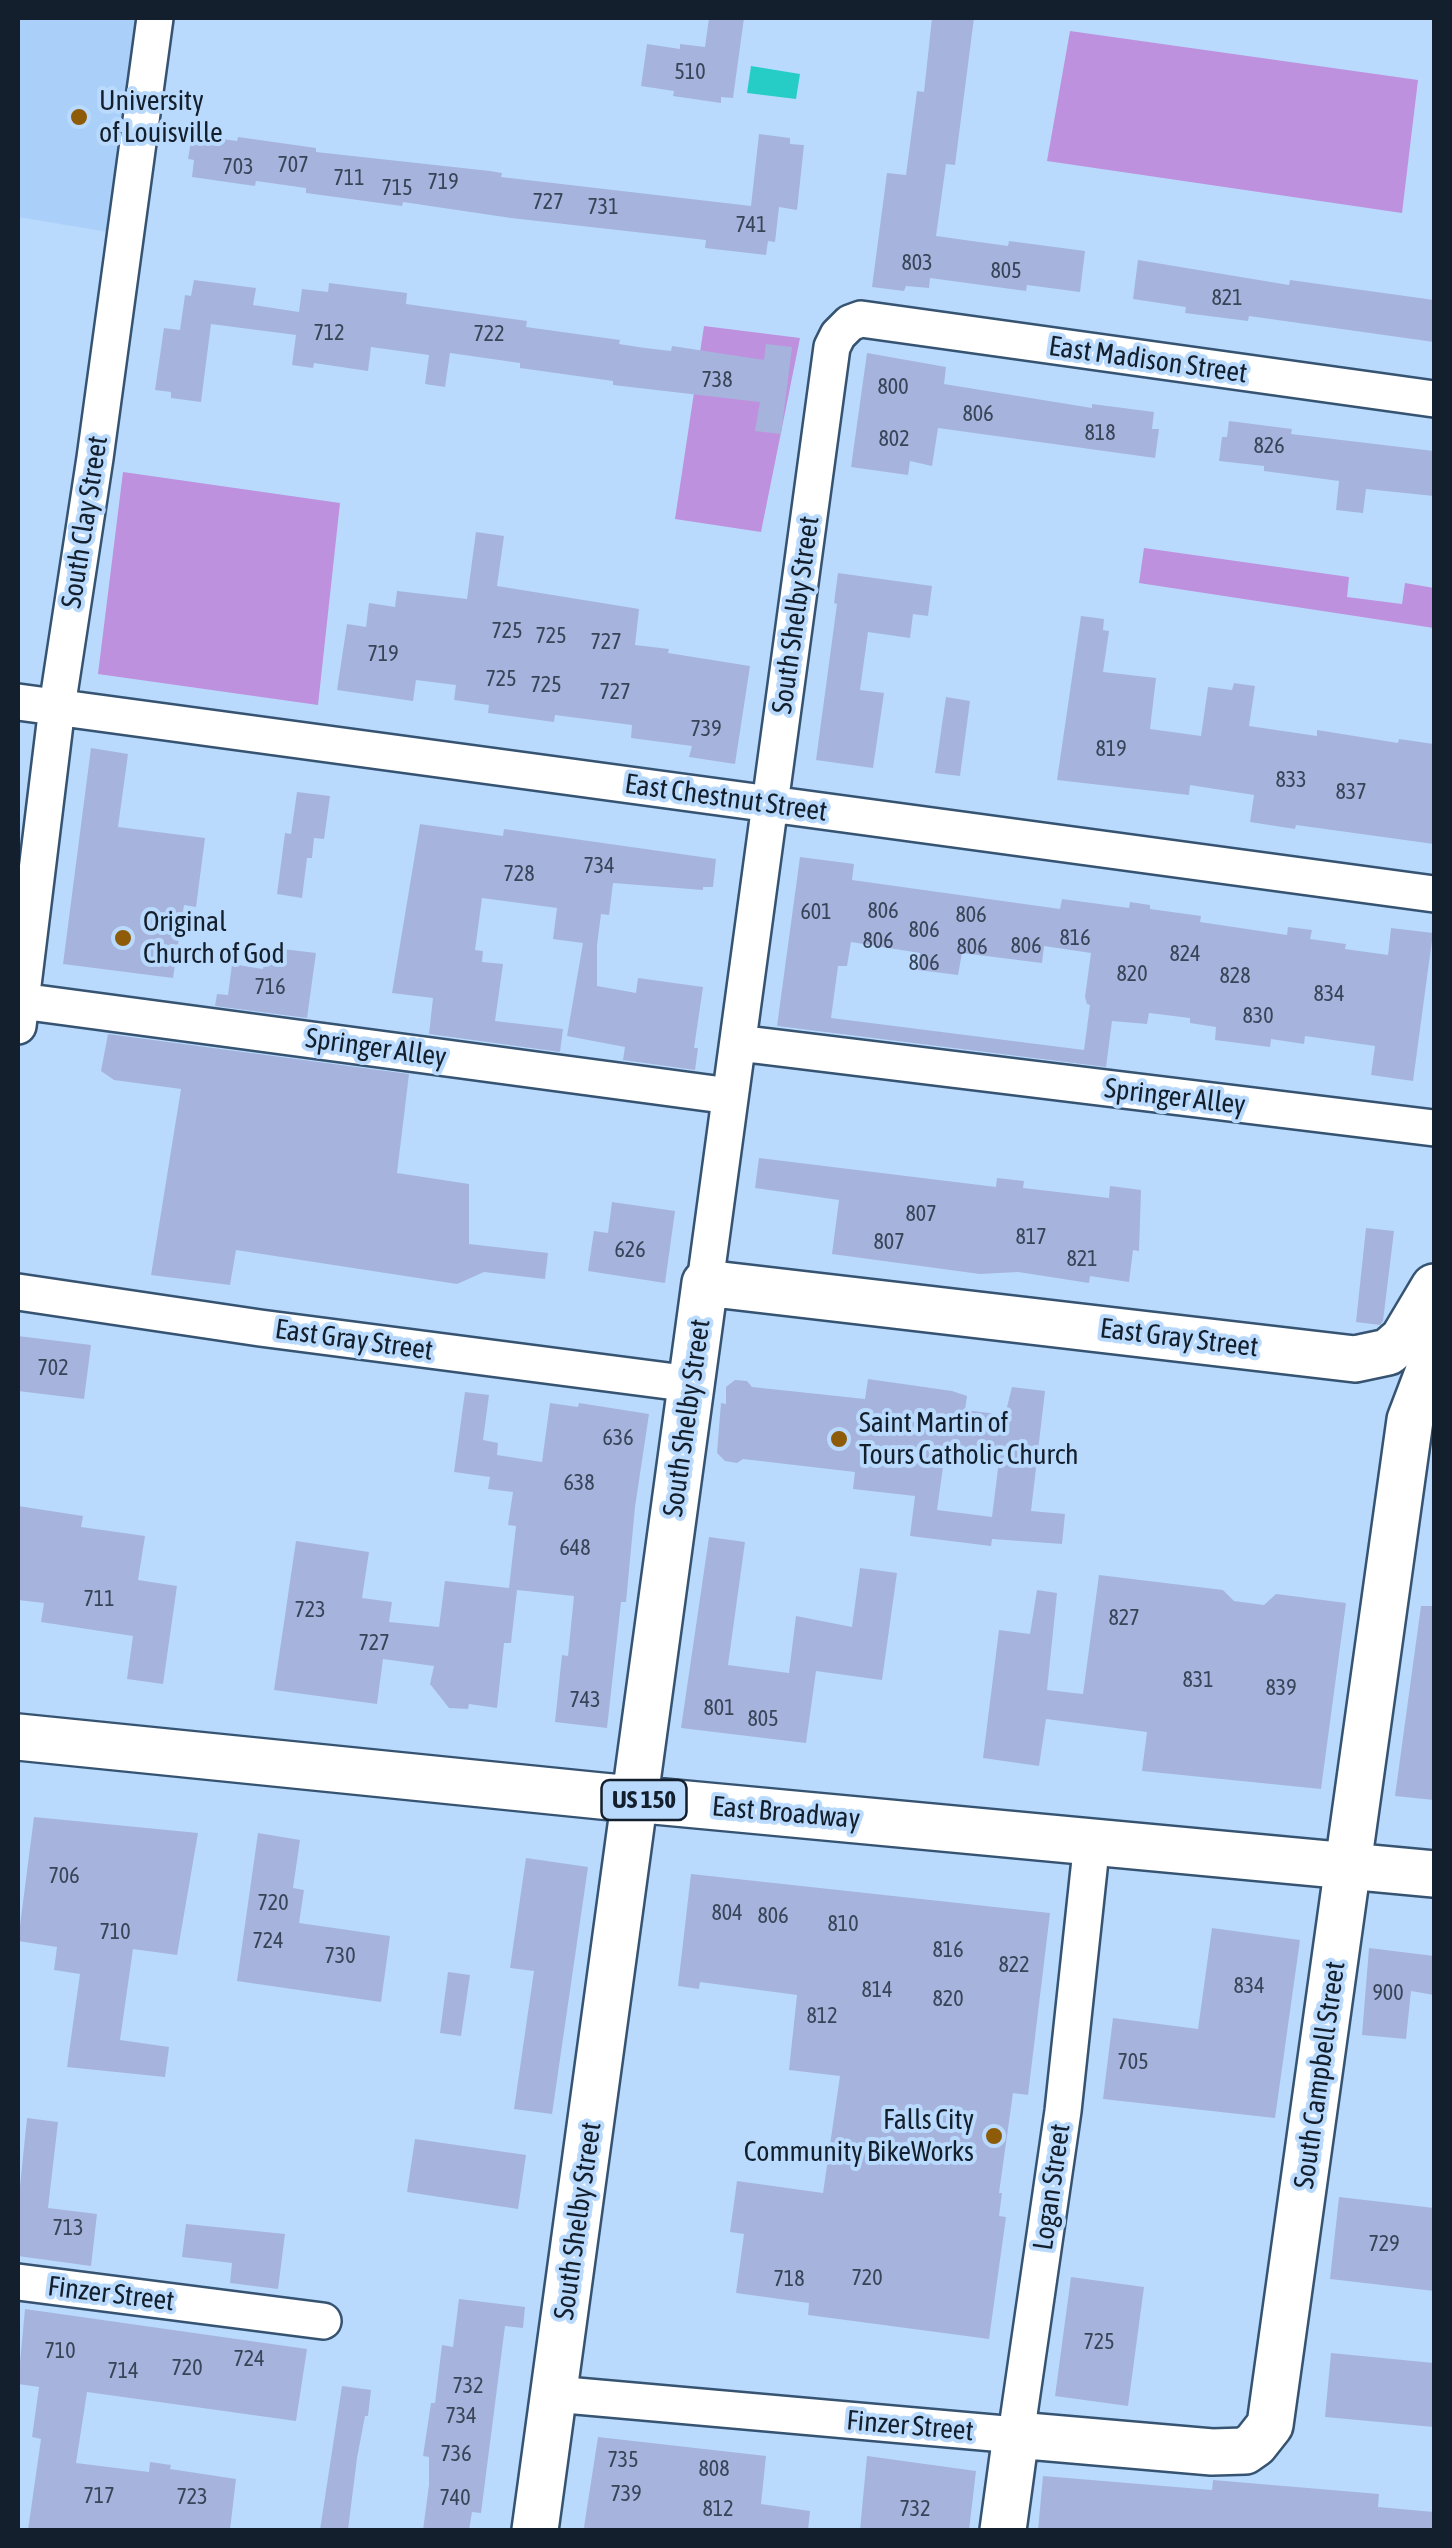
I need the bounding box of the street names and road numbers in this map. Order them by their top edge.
street label: East Madison Street [1047,329,1249,391]
street label: South Clay Street [55,434,115,610]
street label: South Shelby Street [766,514,826,716]
street label: East Chestnut Street [623,767,829,829]
street label: Springer Alley [303,1021,449,1075]
street label: Springer Alley [1103,1072,1247,1122]
street label: East Gray Street [273,1312,435,1368]
street label: East Gray Street [1098,1312,1260,1364]
street label: South Shelby Street [657,1317,717,1519]
road number: US 150 [602,1780,686,1820]
street label: East Broadway [710,1790,862,1836]
street label: South Campbell Street [1287,1959,1353,2191]
street label: South Shelby Street [548,2120,608,2322]
street label: Logan Street [1027,2122,1077,2252]
street label: Finzer Street [46,2270,176,2318]
street label: Finzer Street [845,2404,975,2448]

